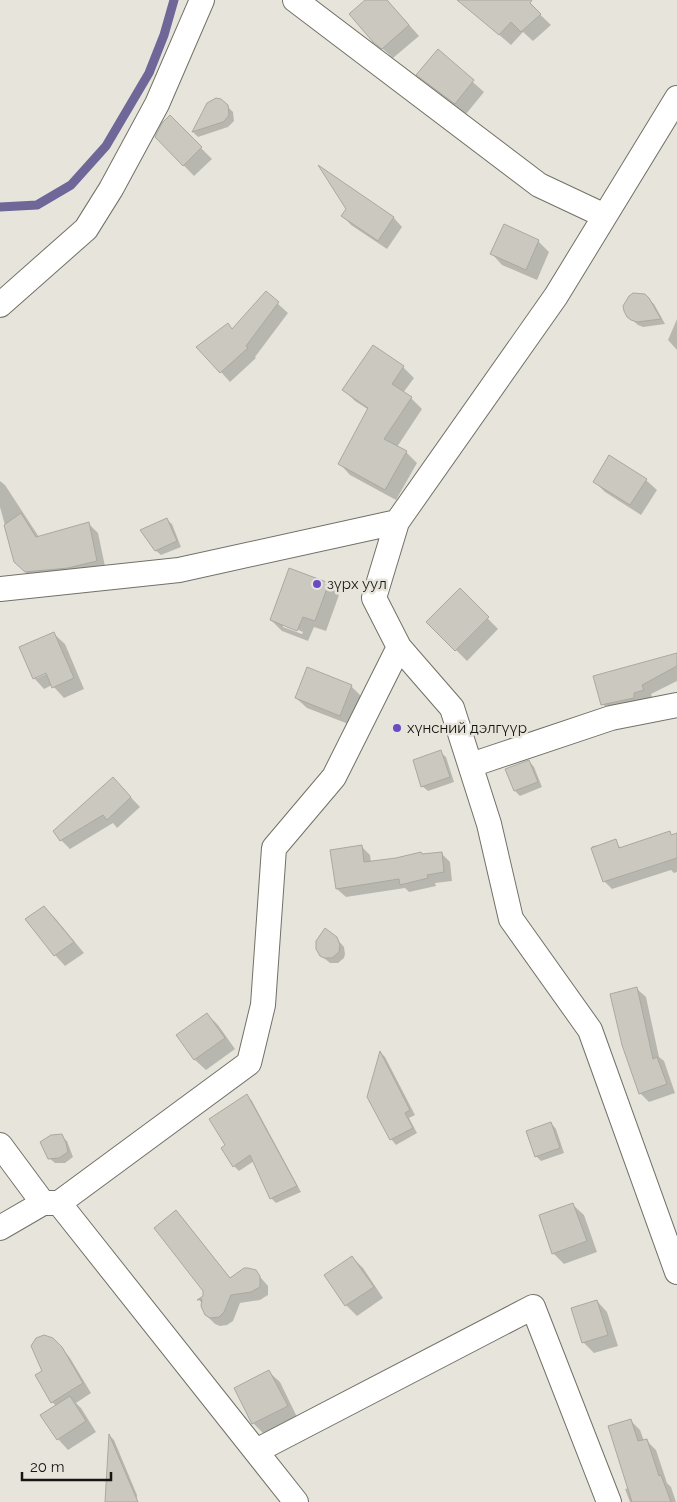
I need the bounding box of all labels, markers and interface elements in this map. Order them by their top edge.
place label: зүрх уул [327,575,387,593]
marker: зүрх уул [311,578,323,590]
place label: хүнсний дэлгүүр [407,719,527,737]
marker: хүнсний дэлгүүр [391,722,403,734]
scale bar [22,1450,111,1482]
text: 20 m [30,1458,65,1476]

